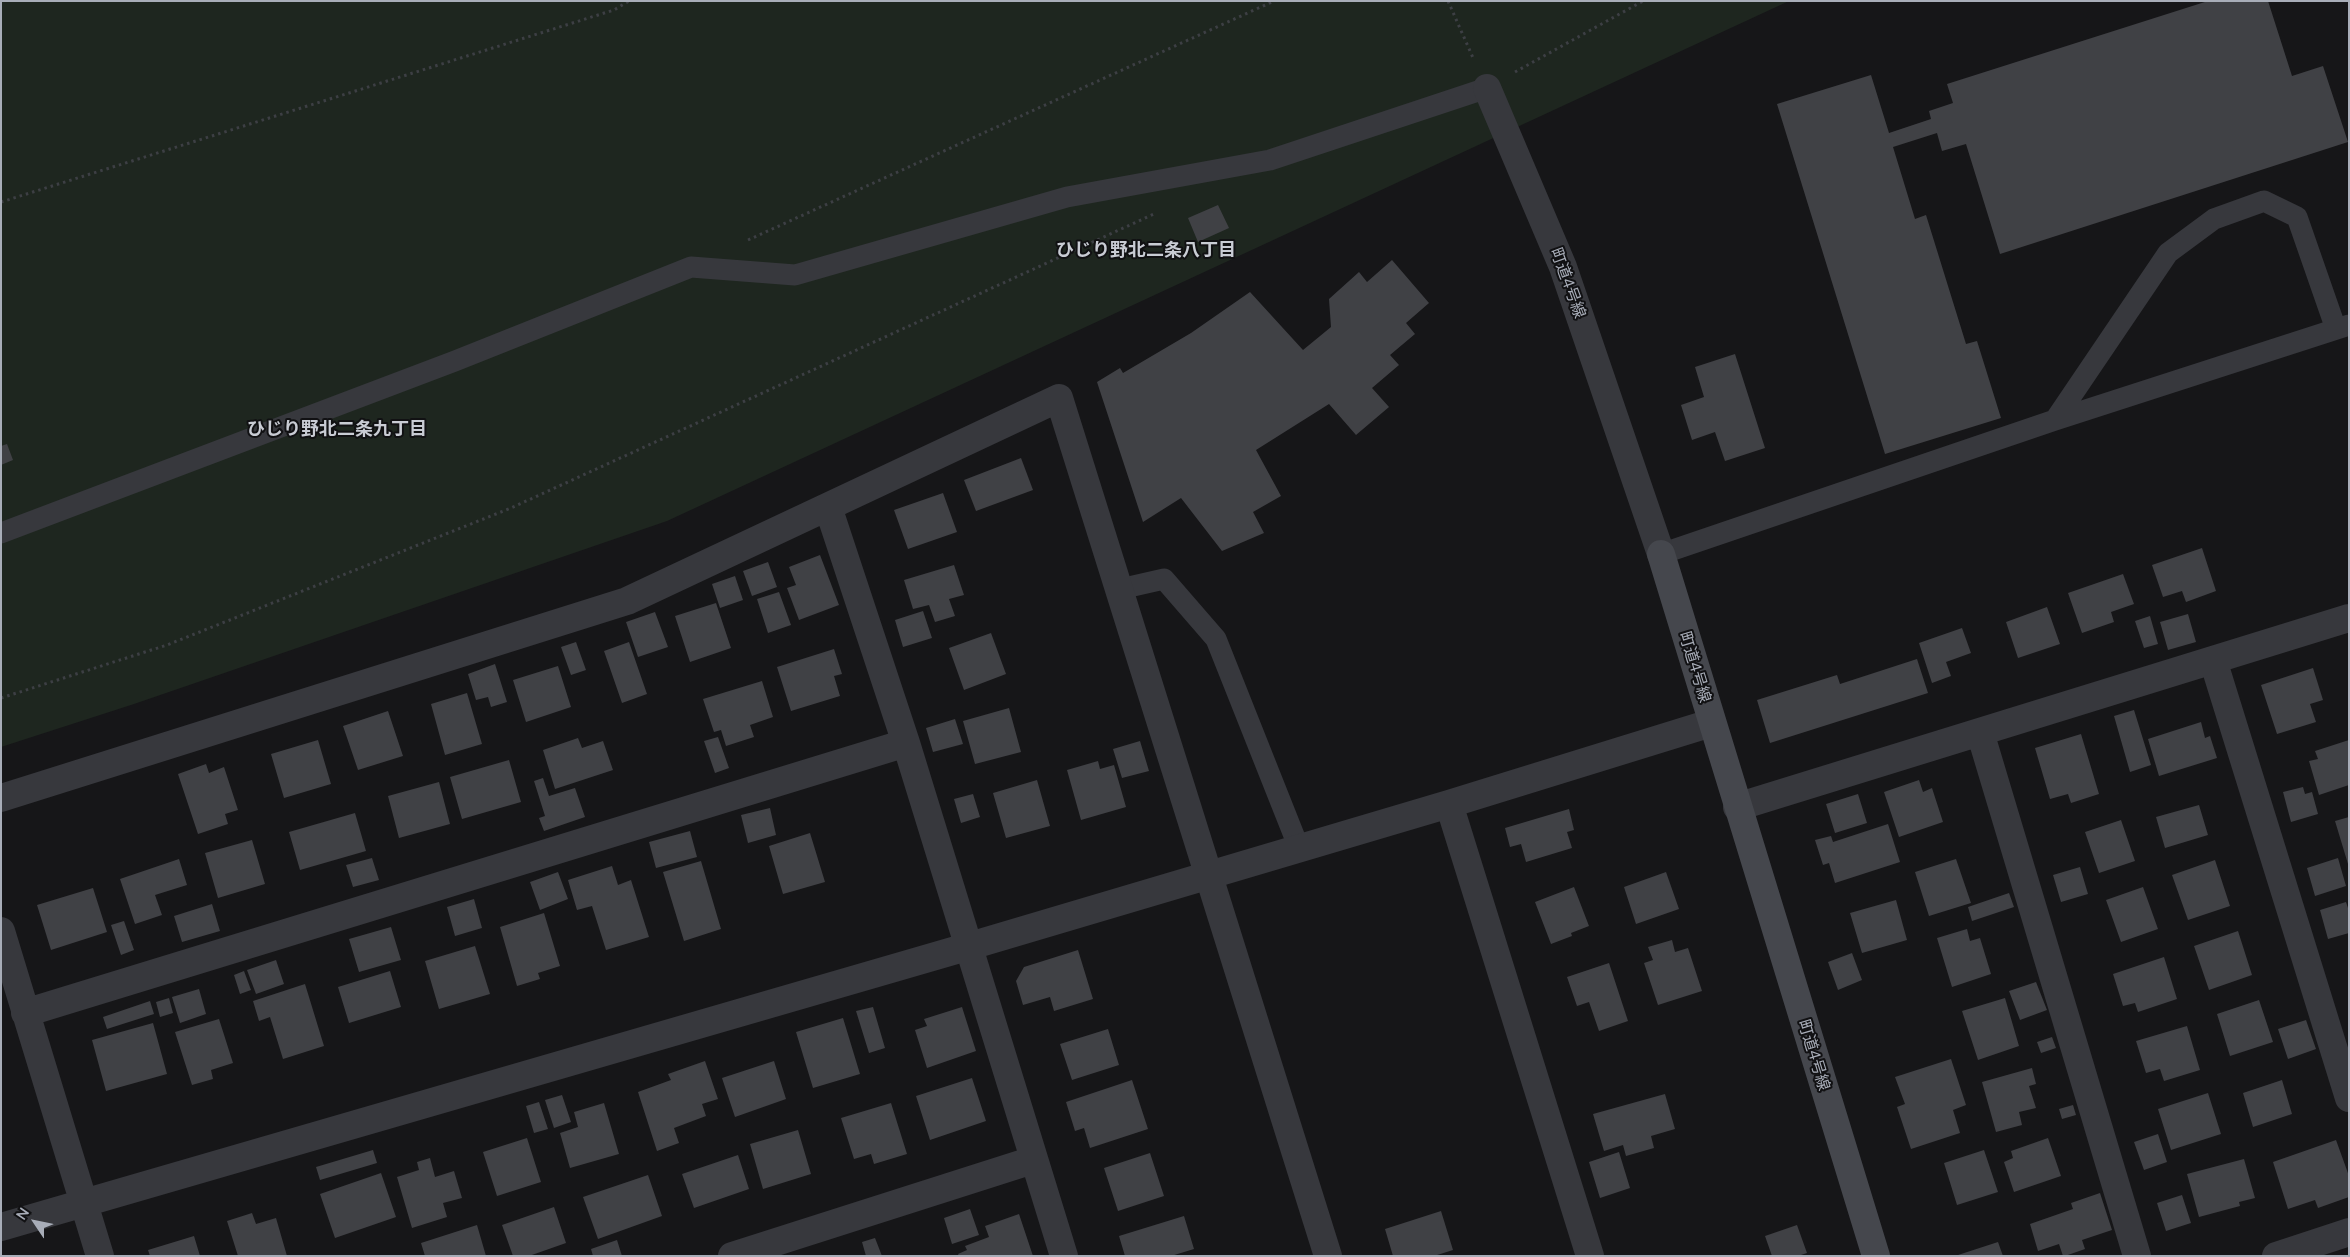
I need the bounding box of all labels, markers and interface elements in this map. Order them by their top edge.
district label: ひじり野北二条八丁目 [1056,239,1236,261]
street label: 町道4号線 [1546,245,1590,321]
district label: ひじり野北二条九丁目 [247,418,427,440]
street label: 町道4号線 [1675,629,1715,705]
street label: 町道4号線 [1794,1017,1834,1093]
north arrow [10,1197,60,1247]
text: N [12,1204,32,1223]

